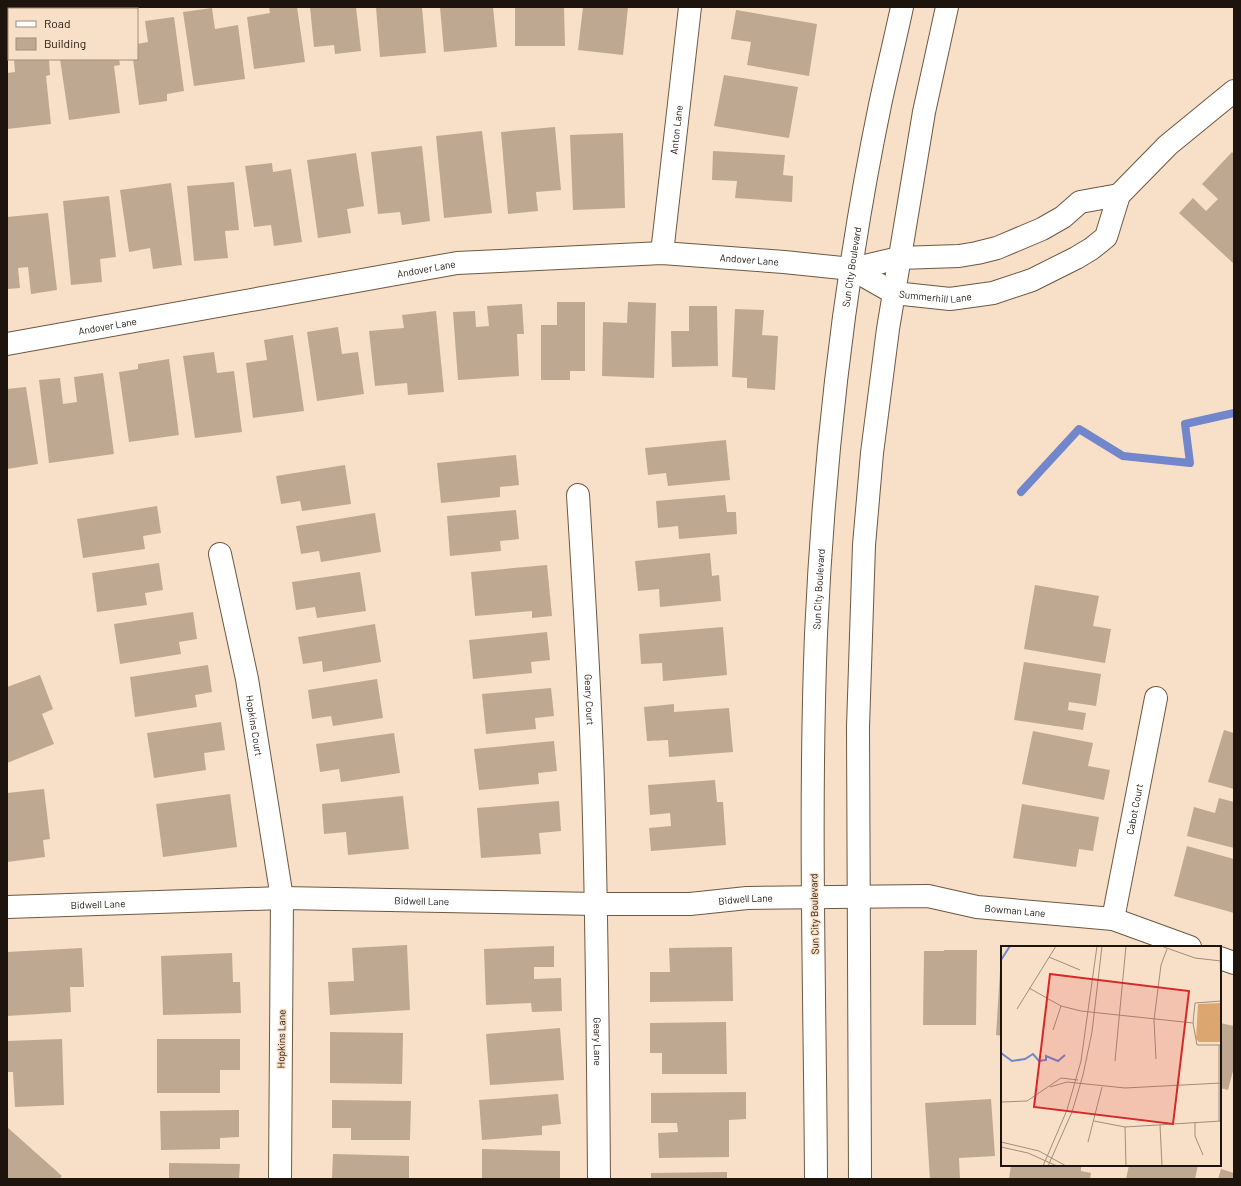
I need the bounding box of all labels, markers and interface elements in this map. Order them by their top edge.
legend [8,8,138,60]
text: Road [44,16,71,30]
text: Building [44,36,86,50]
street label: Anton Lane [667,105,685,155]
street label: Sun City Boulevard [839,226,863,308]
street label: Andover Lane [719,251,779,268]
street label: Andover Lane [396,257,456,280]
street label: Summerhill Lane [899,288,972,305]
street label: Andover Lane [77,315,138,337]
street label: Sun City Boulevard [810,548,827,630]
street label: Geary Court [582,674,597,726]
street label: Hopkins Court [244,694,265,757]
street label: Cabot Court [1124,782,1145,836]
street label: Sun City Boulevard [807,873,821,955]
street label: Bidwell Lane [718,892,773,907]
street label: Bidwell Lane [394,894,449,907]
street label: Bidwell Lane [70,897,126,911]
street label: Bowman Lane [984,902,1046,919]
inset map [1001,946,1221,1166]
street label: Hopkins Lane [274,1010,288,1068]
street label: Geary Lane [592,1017,604,1066]

